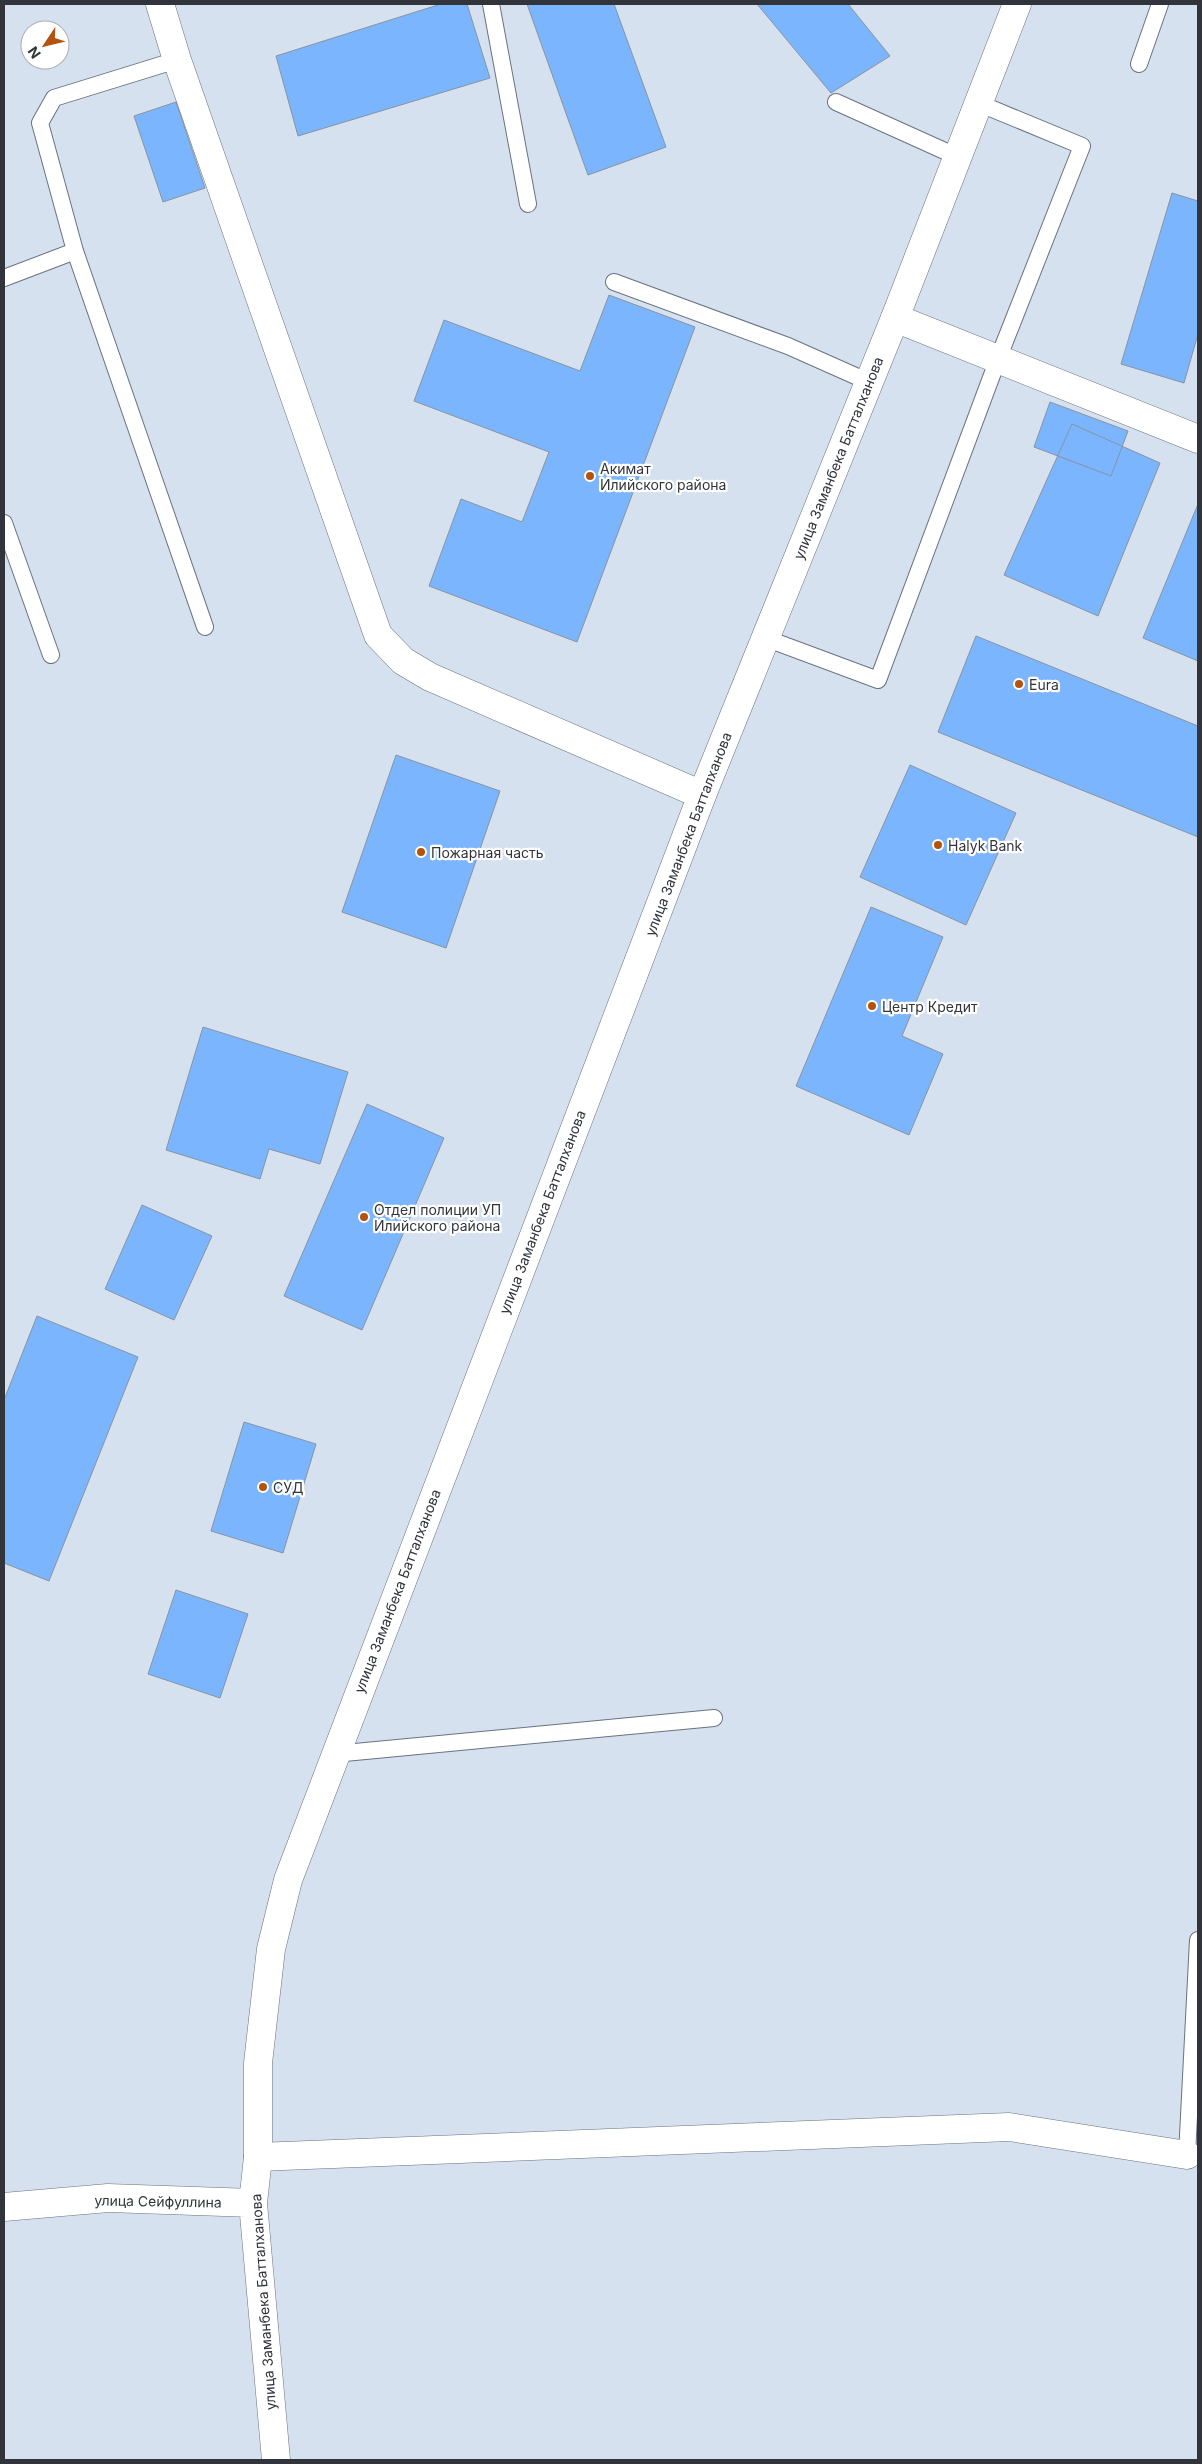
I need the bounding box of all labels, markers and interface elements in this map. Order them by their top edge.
north arrow [20,20,70,70]
text: N [24,43,44,62]
street label: улица Заманбека Батталханова [789,354,887,562]
place label: Акимат Илийского района [600,460,726,493]
marker: Акимат Илийского района [584,470,596,482]
place label: Eura [1029,676,1059,693]
marker: Eura [1013,678,1025,690]
street label: улица Заманбека Батталханова [641,730,735,938]
place label: Halyk Bank [948,837,1023,854]
marker: Halyk Bank [932,839,944,851]
place label: Пожарная часть [431,844,544,861]
marker: Пожарная часть [415,846,427,858]
place label: Центр Кредит [882,998,978,1015]
marker: Центр Кредит [866,1000,878,1012]
street label: улица Заманбека Батталханова [495,1108,589,1316]
place label: Отдел полиции УП Илийского района [374,1201,501,1234]
marker: Отдел полиции УП Илийского района [358,1211,370,1223]
place label: СУД [273,1479,304,1496]
marker: СУД [257,1481,269,1493]
street label: улица Заманбека Батталханова [350,1487,444,1695]
street label: улица Сейфуллина [94,2191,222,2211]
street label: улица Заманбека Батталханова [247,2193,279,2411]

